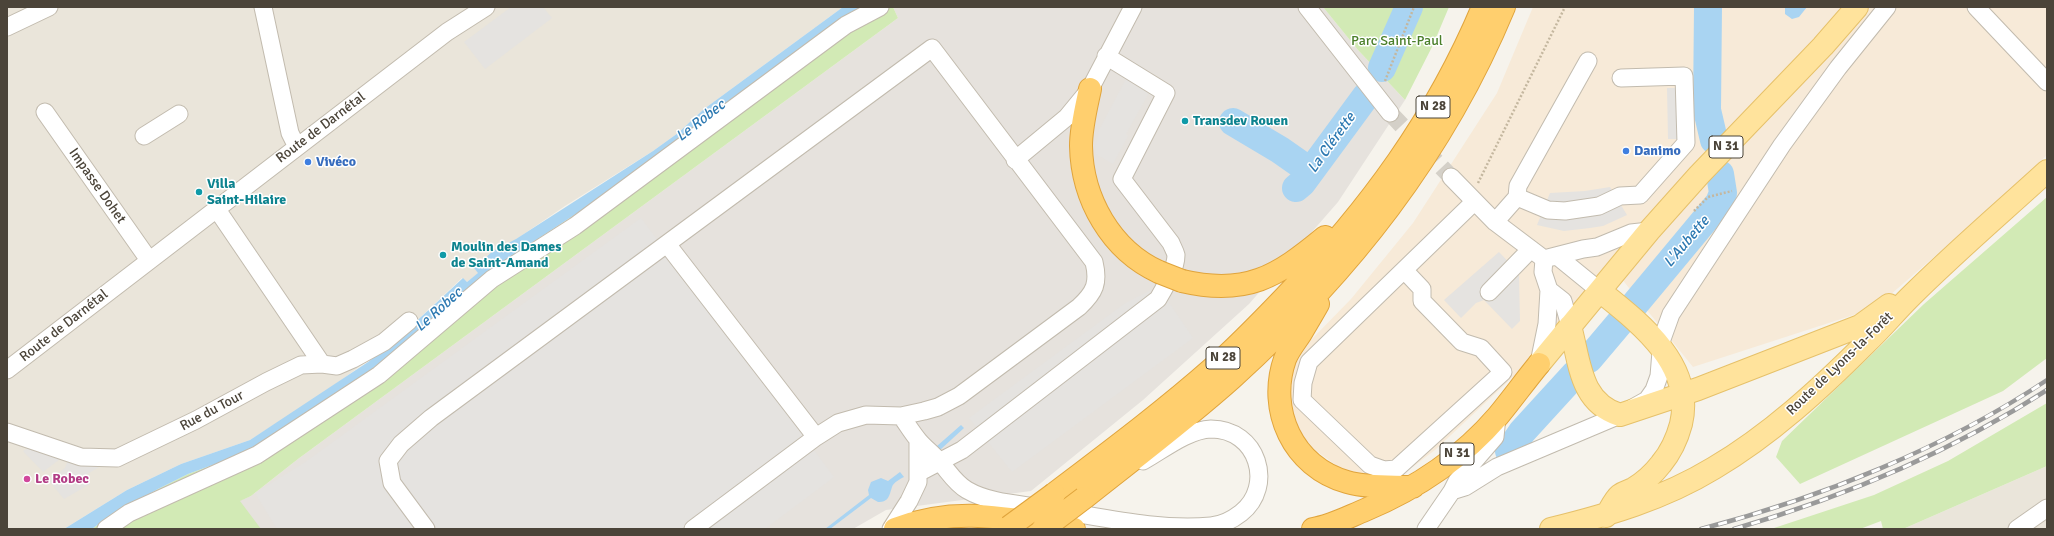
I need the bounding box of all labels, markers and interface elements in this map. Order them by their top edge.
park label: Parc Saint-Paul [1351,33,1443,49]
street label: Route de Darnétal [273,89,369,167]
water label: Le Robec [673,96,729,146]
road number: N 28 [1416,96,1450,118]
water label: La Clérette [1304,109,1360,177]
place label: Transdev Rouen [1193,113,1288,129]
marker: Transdev Rouen [1180,116,1190,126]
road number: N 31 [1709,136,1743,158]
place label: Danimo [1634,143,1681,159]
street label: Impasse Dohet [65,145,129,227]
marker: Danimo [1621,146,1631,156]
place label: Vivéco [316,154,356,170]
marker: Vivéco [303,157,313,167]
place label: Villa Saint-Hilaire [207,176,286,208]
marker: Villa Saint-Hilaire [194,187,204,197]
water label: L'Aubette [1660,213,1714,271]
place label: Moulin des Dames de Saint-Amand [451,239,561,272]
marker: Moulin des Dames de Saint-Amand [438,250,448,260]
water label: Le Robec [412,284,466,336]
street label: Route de Darnétal [16,286,112,366]
street label: Route de Lyons-la-Forêt [1783,309,1897,419]
road number: N 28 [1206,347,1240,369]
street label: Rue du Tour [177,387,247,435]
road number: N 31 [1440,443,1474,465]
place label: Le Robec [35,471,89,487]
marker: Le Robec [22,474,32,484]

